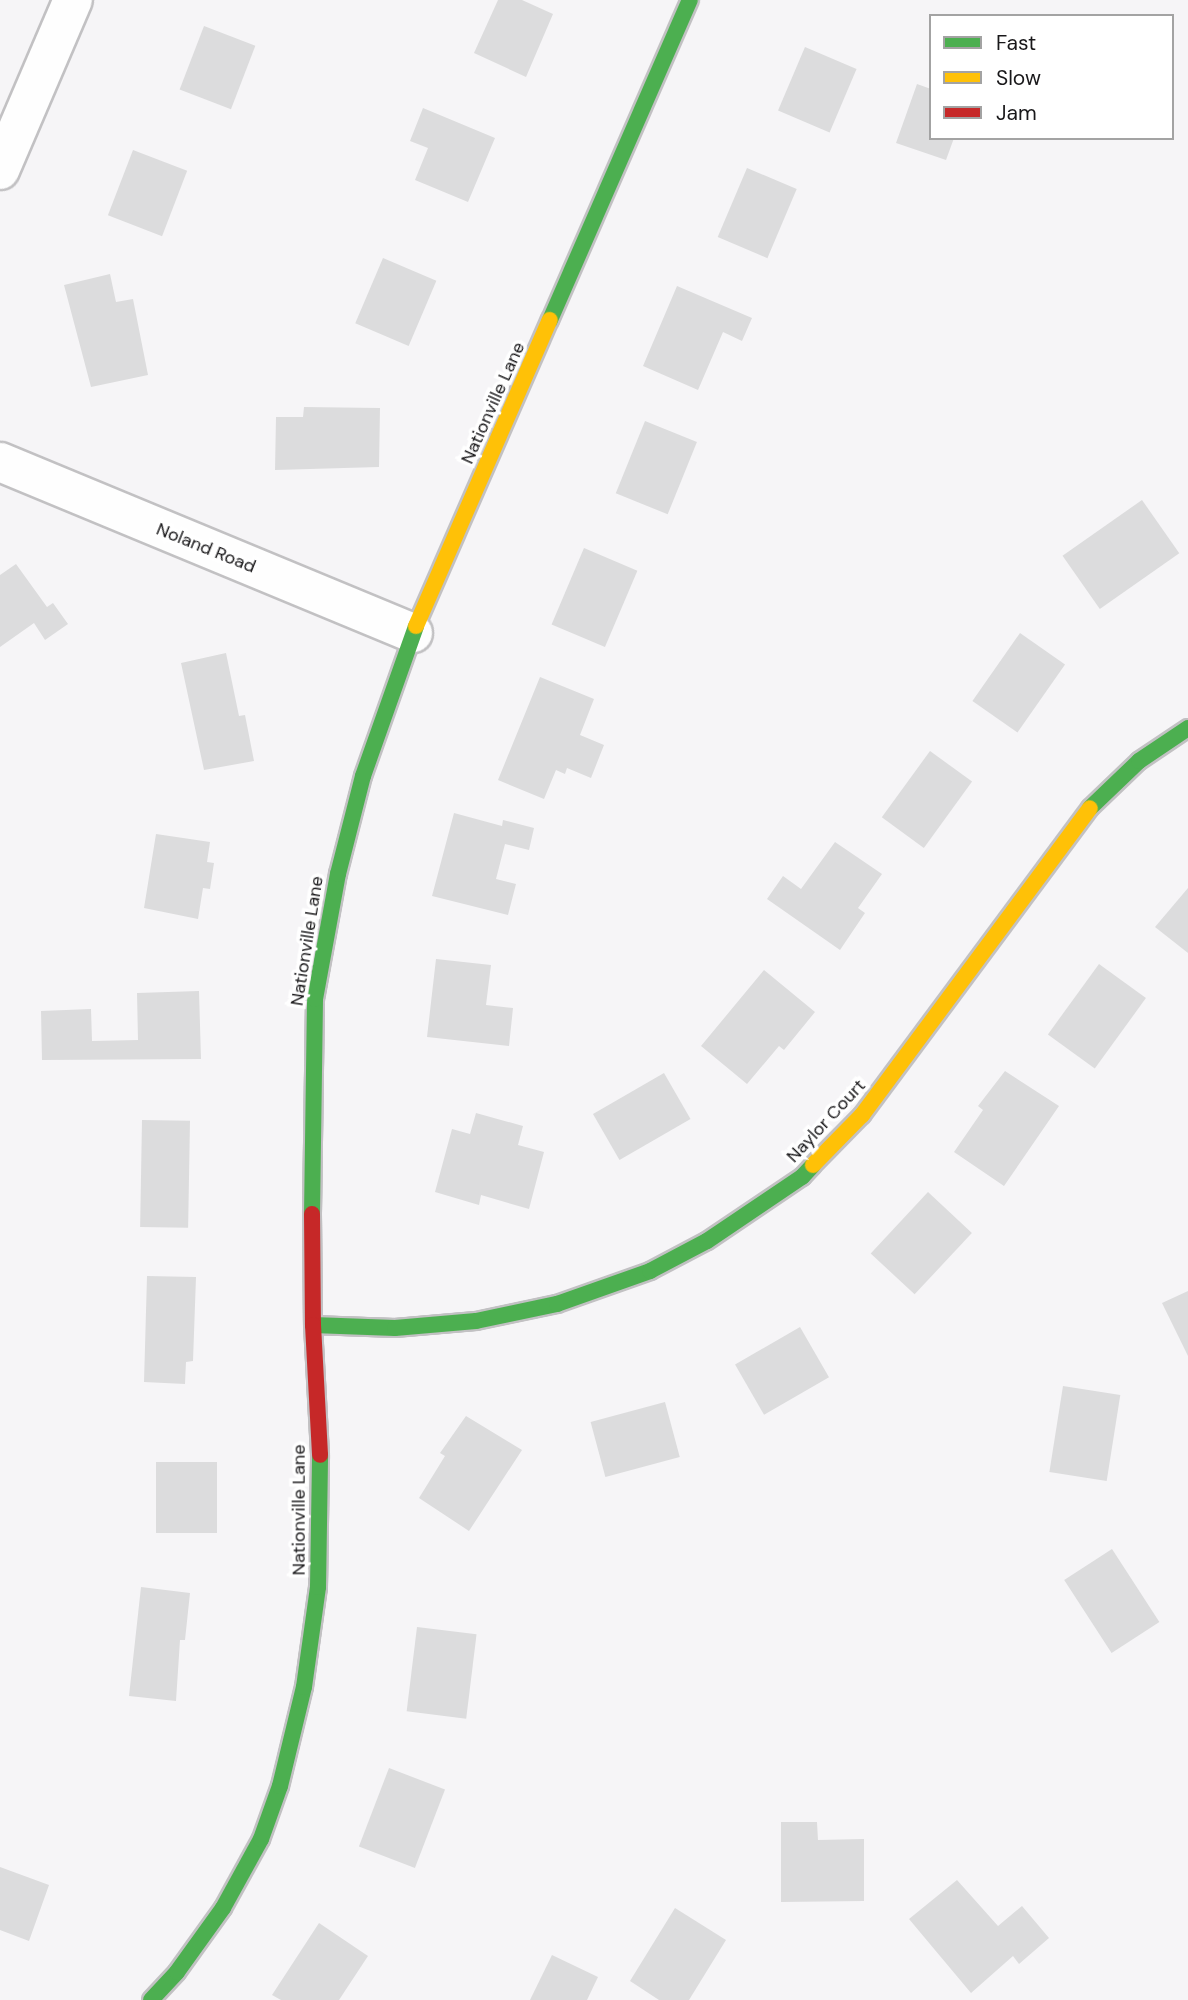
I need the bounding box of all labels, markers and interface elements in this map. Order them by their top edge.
legend [929,14,1174,140]
text: Fast [996,29,1036,57]
text: Slow [996,64,1041,92]
text: Jam [996,99,1037,127]
street label: Nationville Lane [457,339,529,467]
street label: Noland Road [153,518,259,578]
street label: Nationville Lane [286,875,328,1007]
street label: Naylor Court [782,1075,870,1167]
street label: Nationville Lane [288,1445,310,1575]

